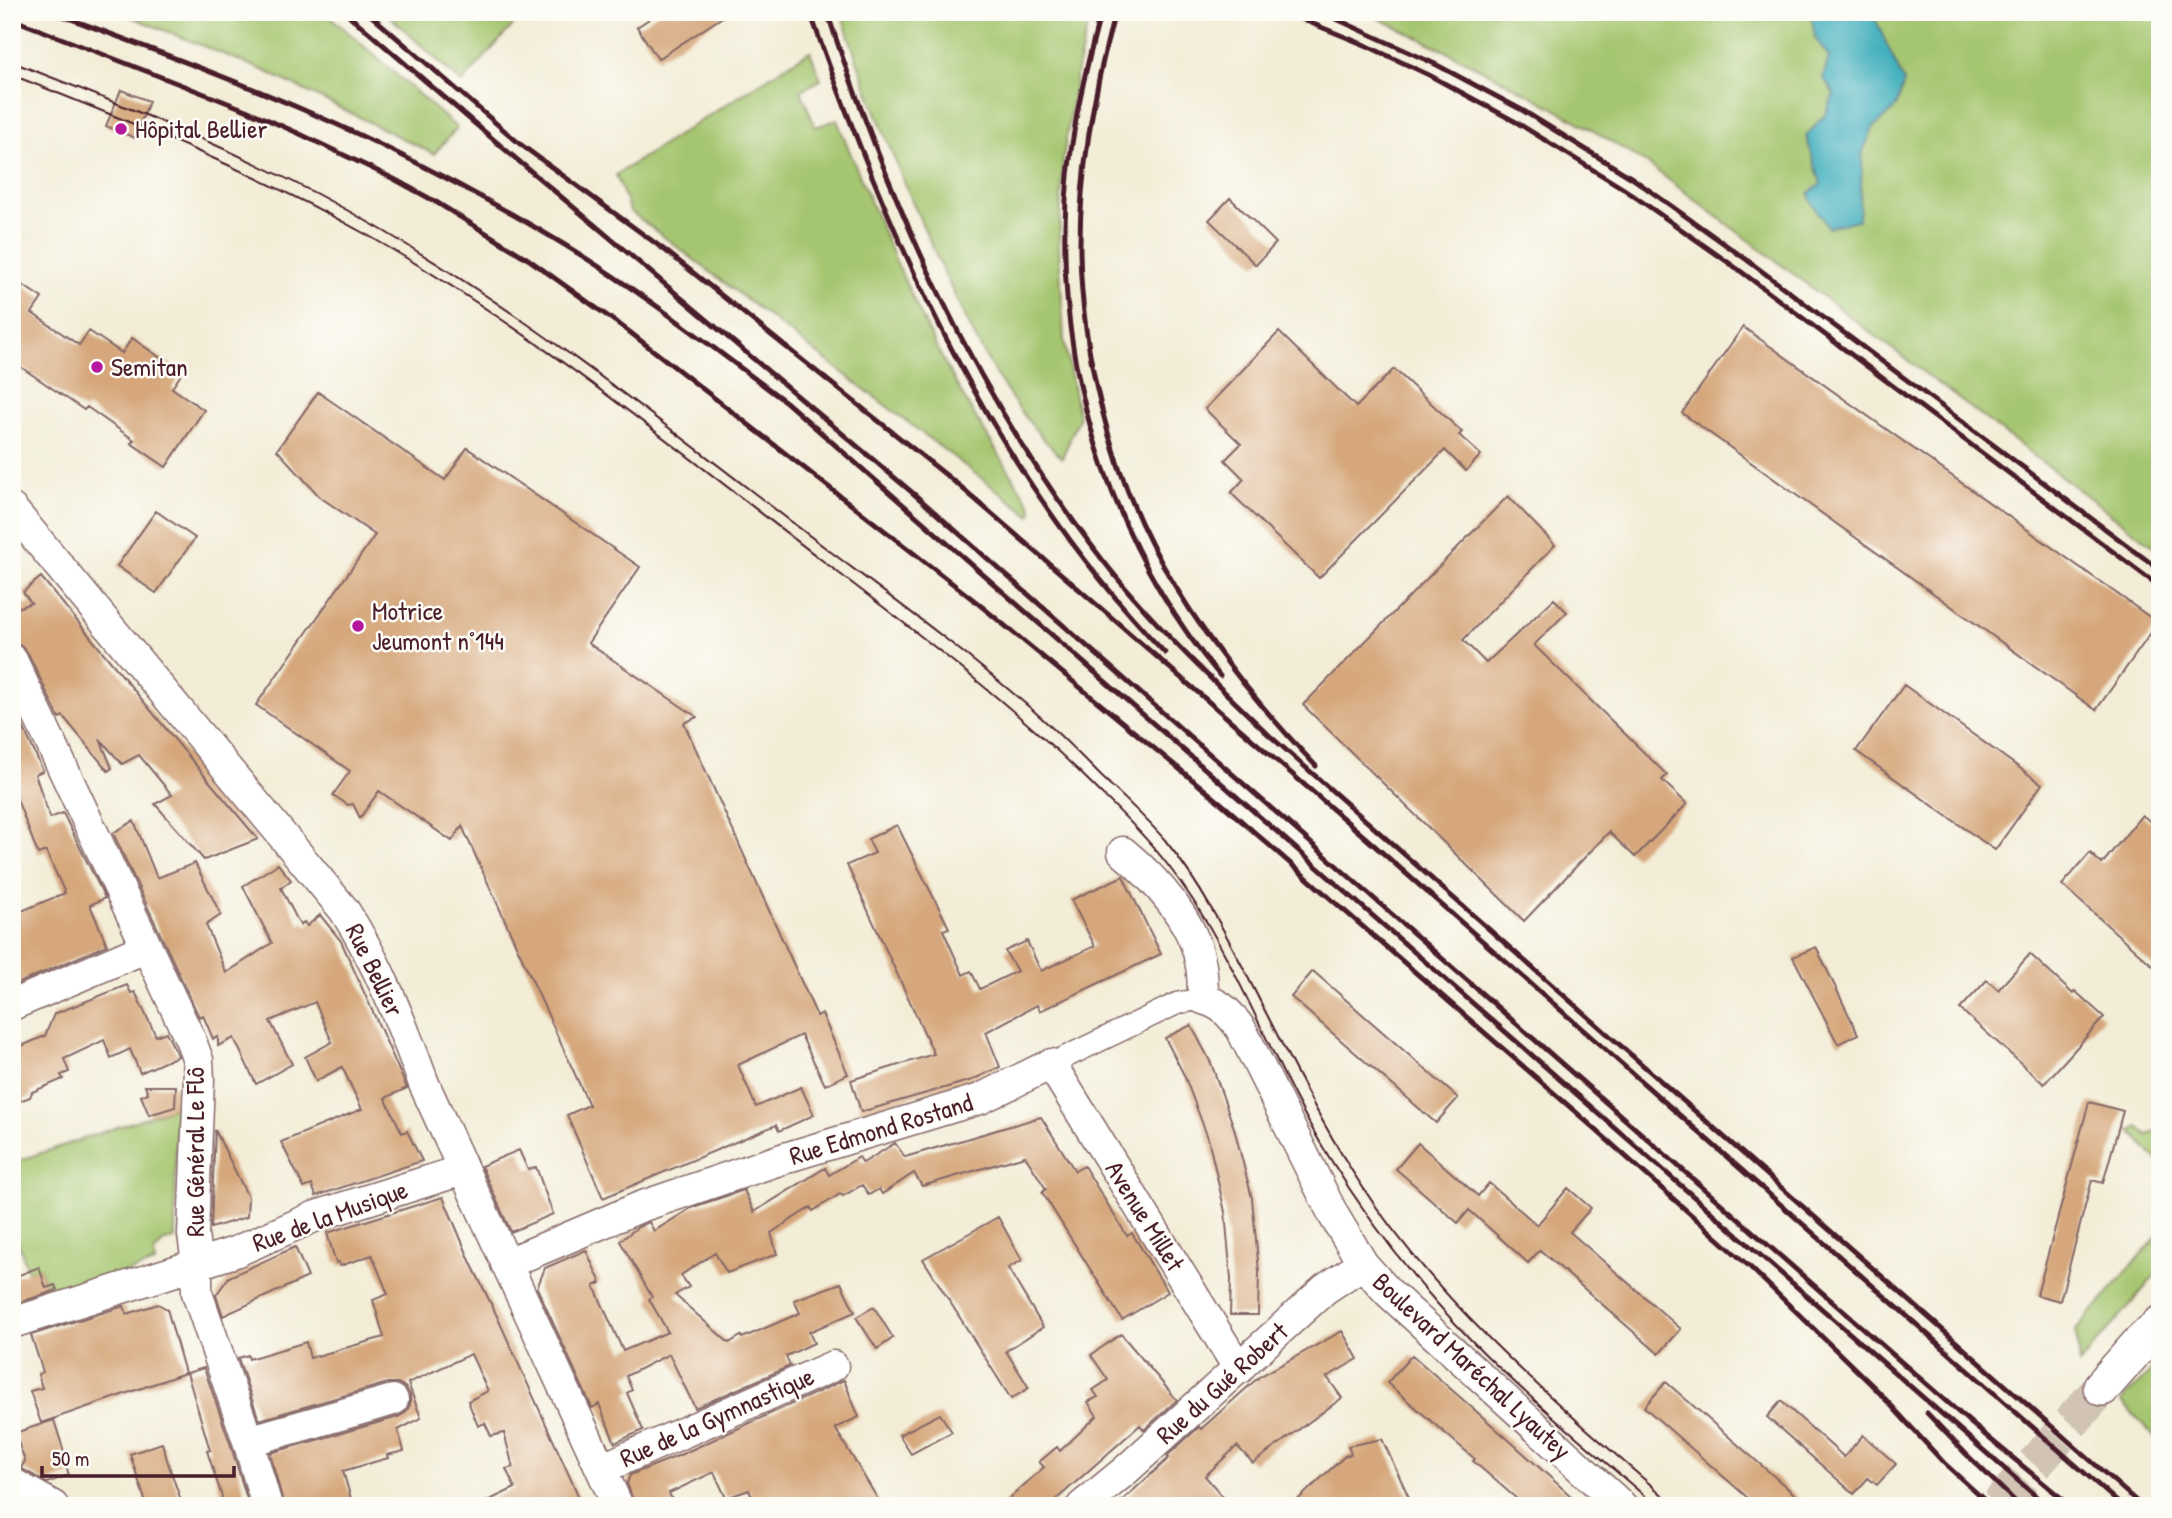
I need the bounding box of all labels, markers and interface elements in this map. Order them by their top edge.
place label: Hôpital Bellier [135,111,268,146]
marker: Hôpital Bellier [113,121,129,137]
place label: Semitan [111,349,188,384]
marker: Semitan [89,359,105,375]
place label: Motrice Jeumont n°144 [372,593,504,658]
marker: Motrice Jeumont n°144 [350,618,366,634]
street label: Rue Bellier [338,917,413,1022]
street label: Rue Général Le Flô [177,1067,212,1237]
street label: Rue Edmond Rostand [785,1084,977,1173]
street label: Avenue Millet [1098,1154,1194,1278]
street label: Rue de la Musique [247,1171,412,1260]
street label: Boulevard Maréchal Lyautey [1365,1264,1579,1467]
street label: Rue du Gué Robert [1148,1313,1296,1451]
street label: Rue de la Gymnastique [614,1358,819,1475]
scale bar [42,1434,234,1478]
text: 50 m [52,1444,89,1473]

